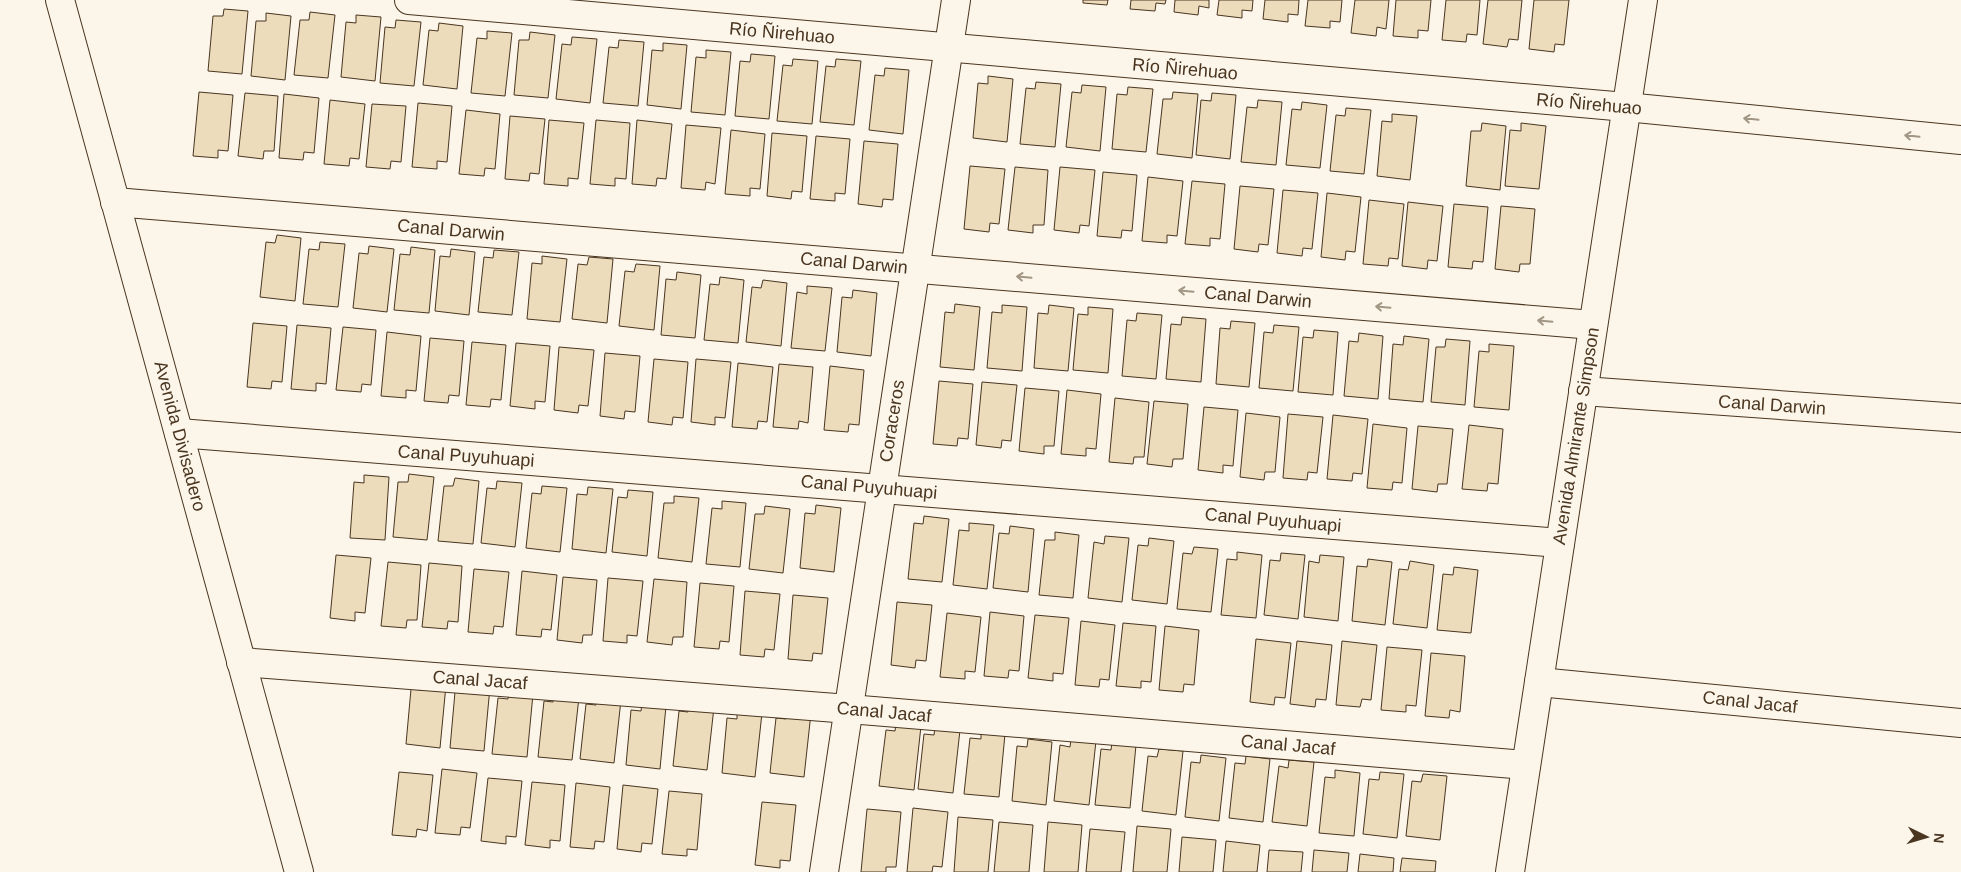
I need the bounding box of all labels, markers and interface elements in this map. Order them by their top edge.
street label: Río Ñirehuao [728,17,836,48]
street label: Río Ñirehuao [1131,53,1239,84]
street label: Río Ñirehuao [1535,88,1643,119]
one-way arrow [1743,115,1759,124]
one-way arrow [1905,131,1921,140]
street label: Canal Darwin [396,215,506,245]
street label: Canal Darwin [799,248,909,278]
one-way arrow [1016,272,1032,282]
street label: Canal Darwin [1203,282,1313,312]
one-way arrow [1178,286,1194,295]
one-way arrow [1375,302,1391,312]
one-way arrow [1537,316,1553,325]
street label: Avenida Almirante Simpson [1549,326,1603,546]
street label: Avenida Divisadero [150,359,210,513]
street label: Coraceros [876,378,908,464]
street label: Canal Darwin [1717,391,1827,419]
street label: Canal Puyuhuapi [397,441,535,471]
street label: Canal Puyuhuapi [800,471,938,503]
street label: Canal Puyuhuapi [1204,504,1342,536]
street label: Canal Jacaf [432,667,529,693]
street label: Canal Jacaf [1702,687,1799,717]
street label: Canal Jacaf [836,698,933,726]
street label: Canal Jacaf [1240,731,1337,759]
north arrow [1901,812,1951,862]
text: N [1931,832,1947,844]

